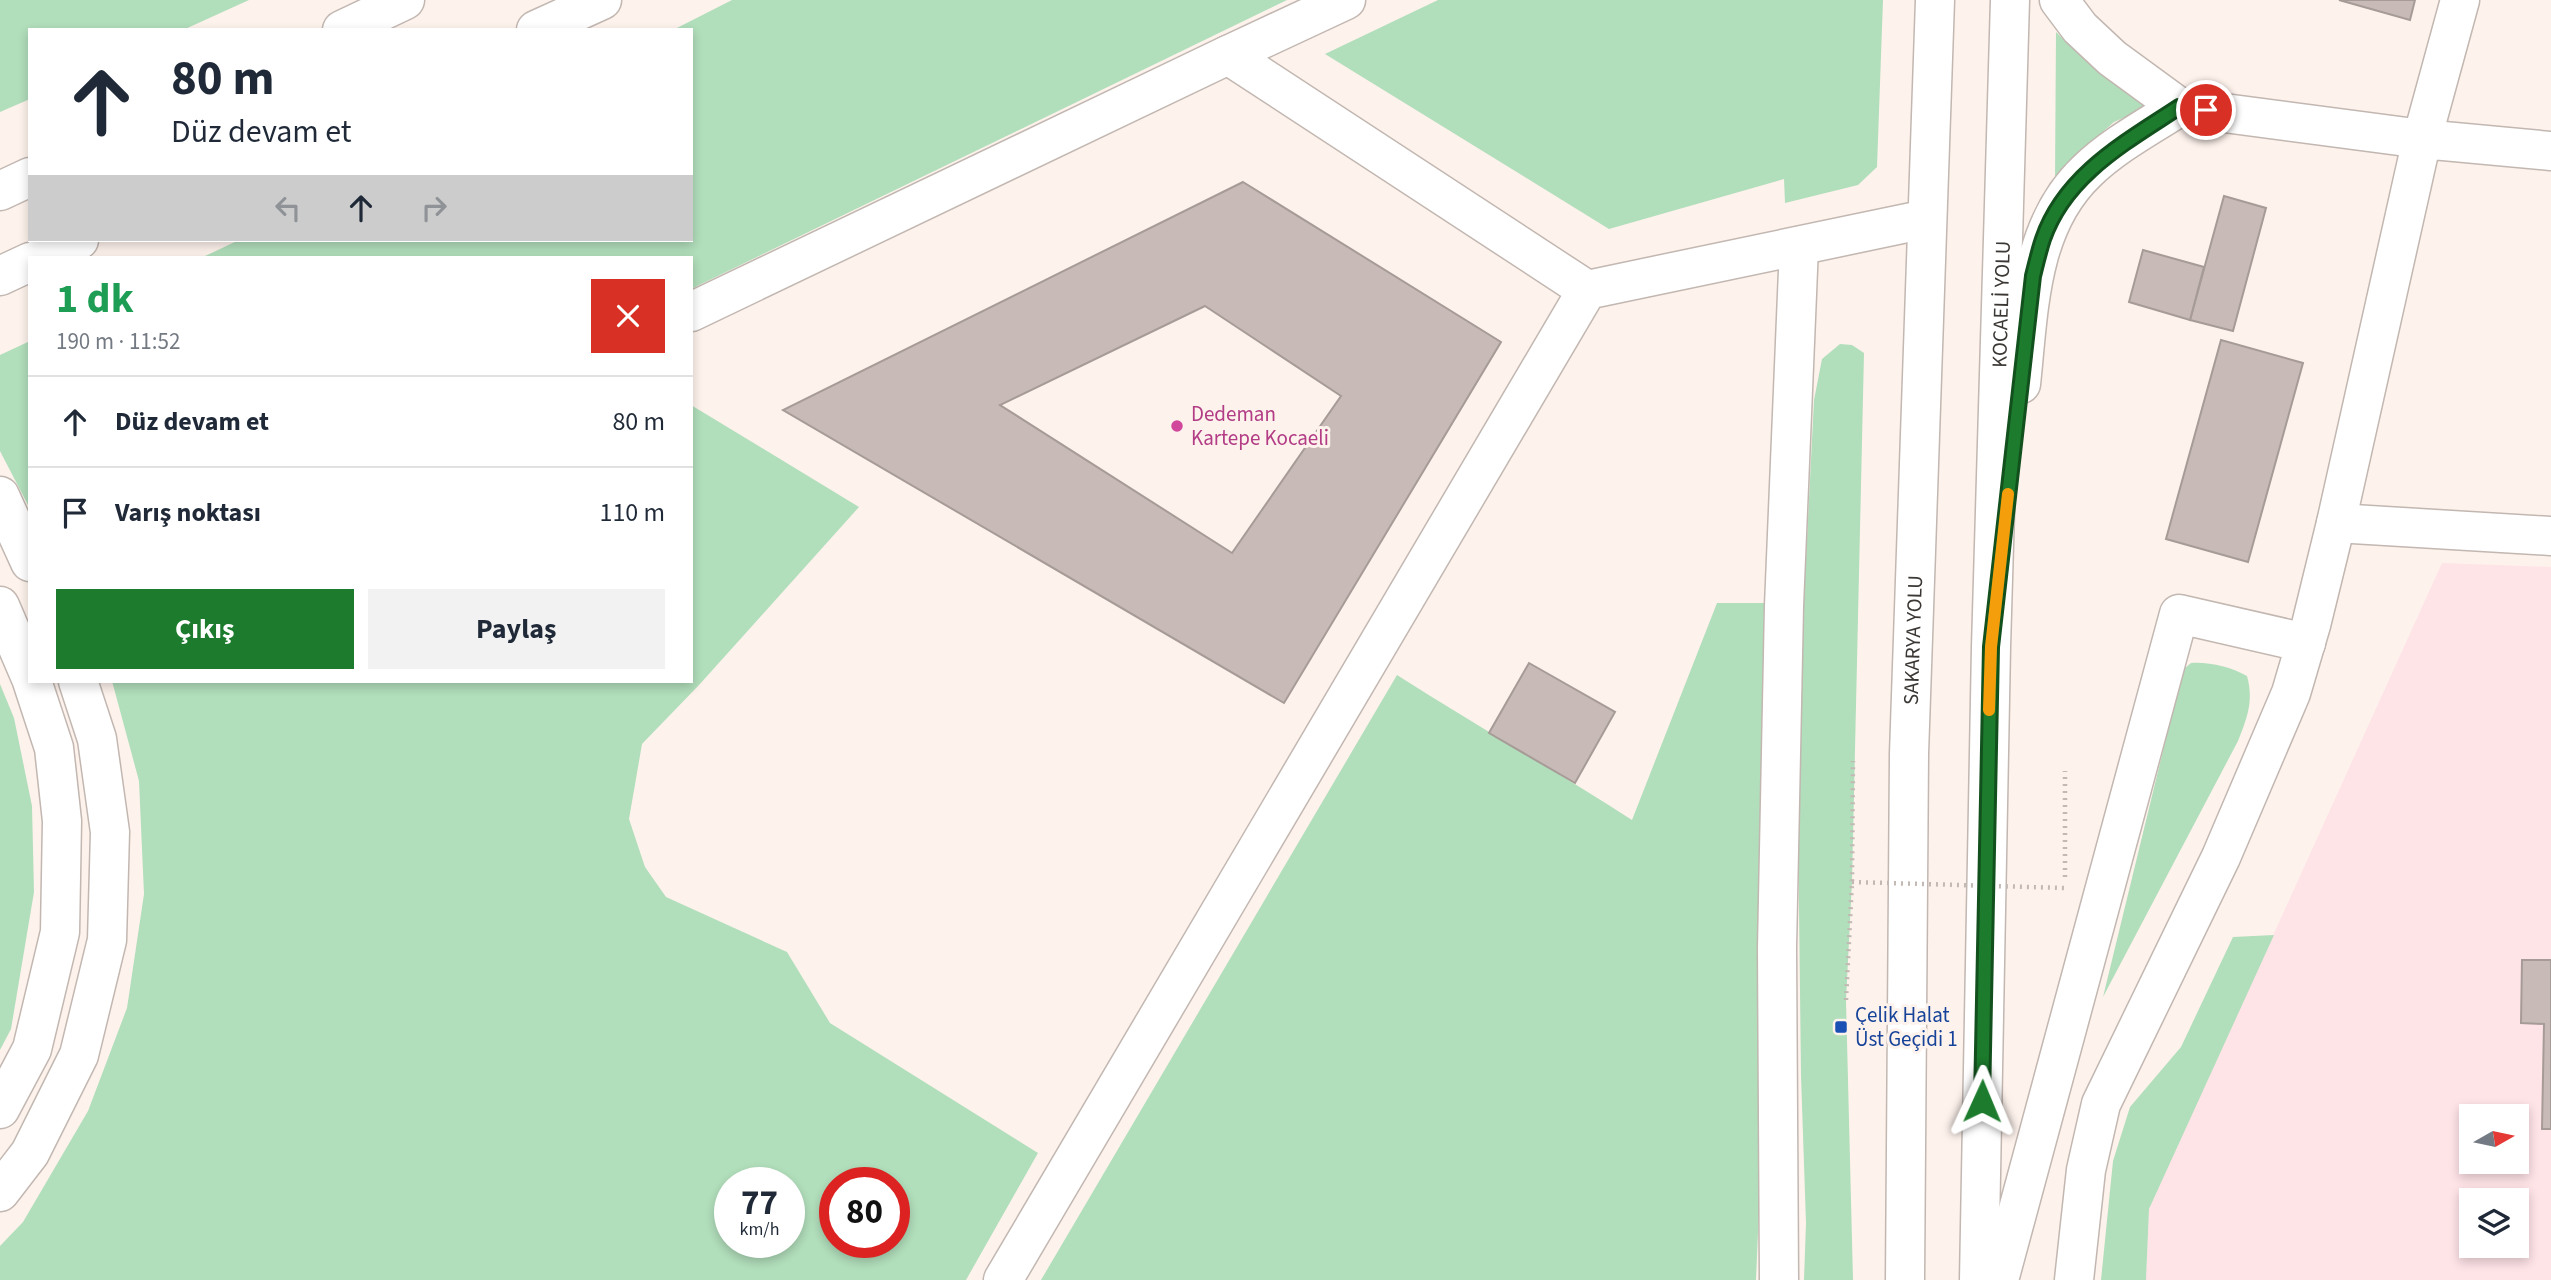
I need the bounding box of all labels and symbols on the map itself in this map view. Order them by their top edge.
pin [2176,80,2236,140]
street label: KOCAELİ YOLU [1984,240,2018,368]
place label: Dedeman Kartepe Kocaeli [1191,399,1329,453]
marker: Dedeman Kartepe Kocaeli [1169,418,1185,434]
street label: SAKARYA YOLU [1896,575,1930,706]
place label: Çelik Halat Üst Geçidi 1 [1855,1000,1958,1054]
marker: Çelik Halat Üst Geçidi 1 [1833,1019,1849,1035]
position arrow [1945,1064,2019,1138]
north arrow [2459,1104,2529,1174]
speed limit sign: 80 [819,1167,910,1258]

